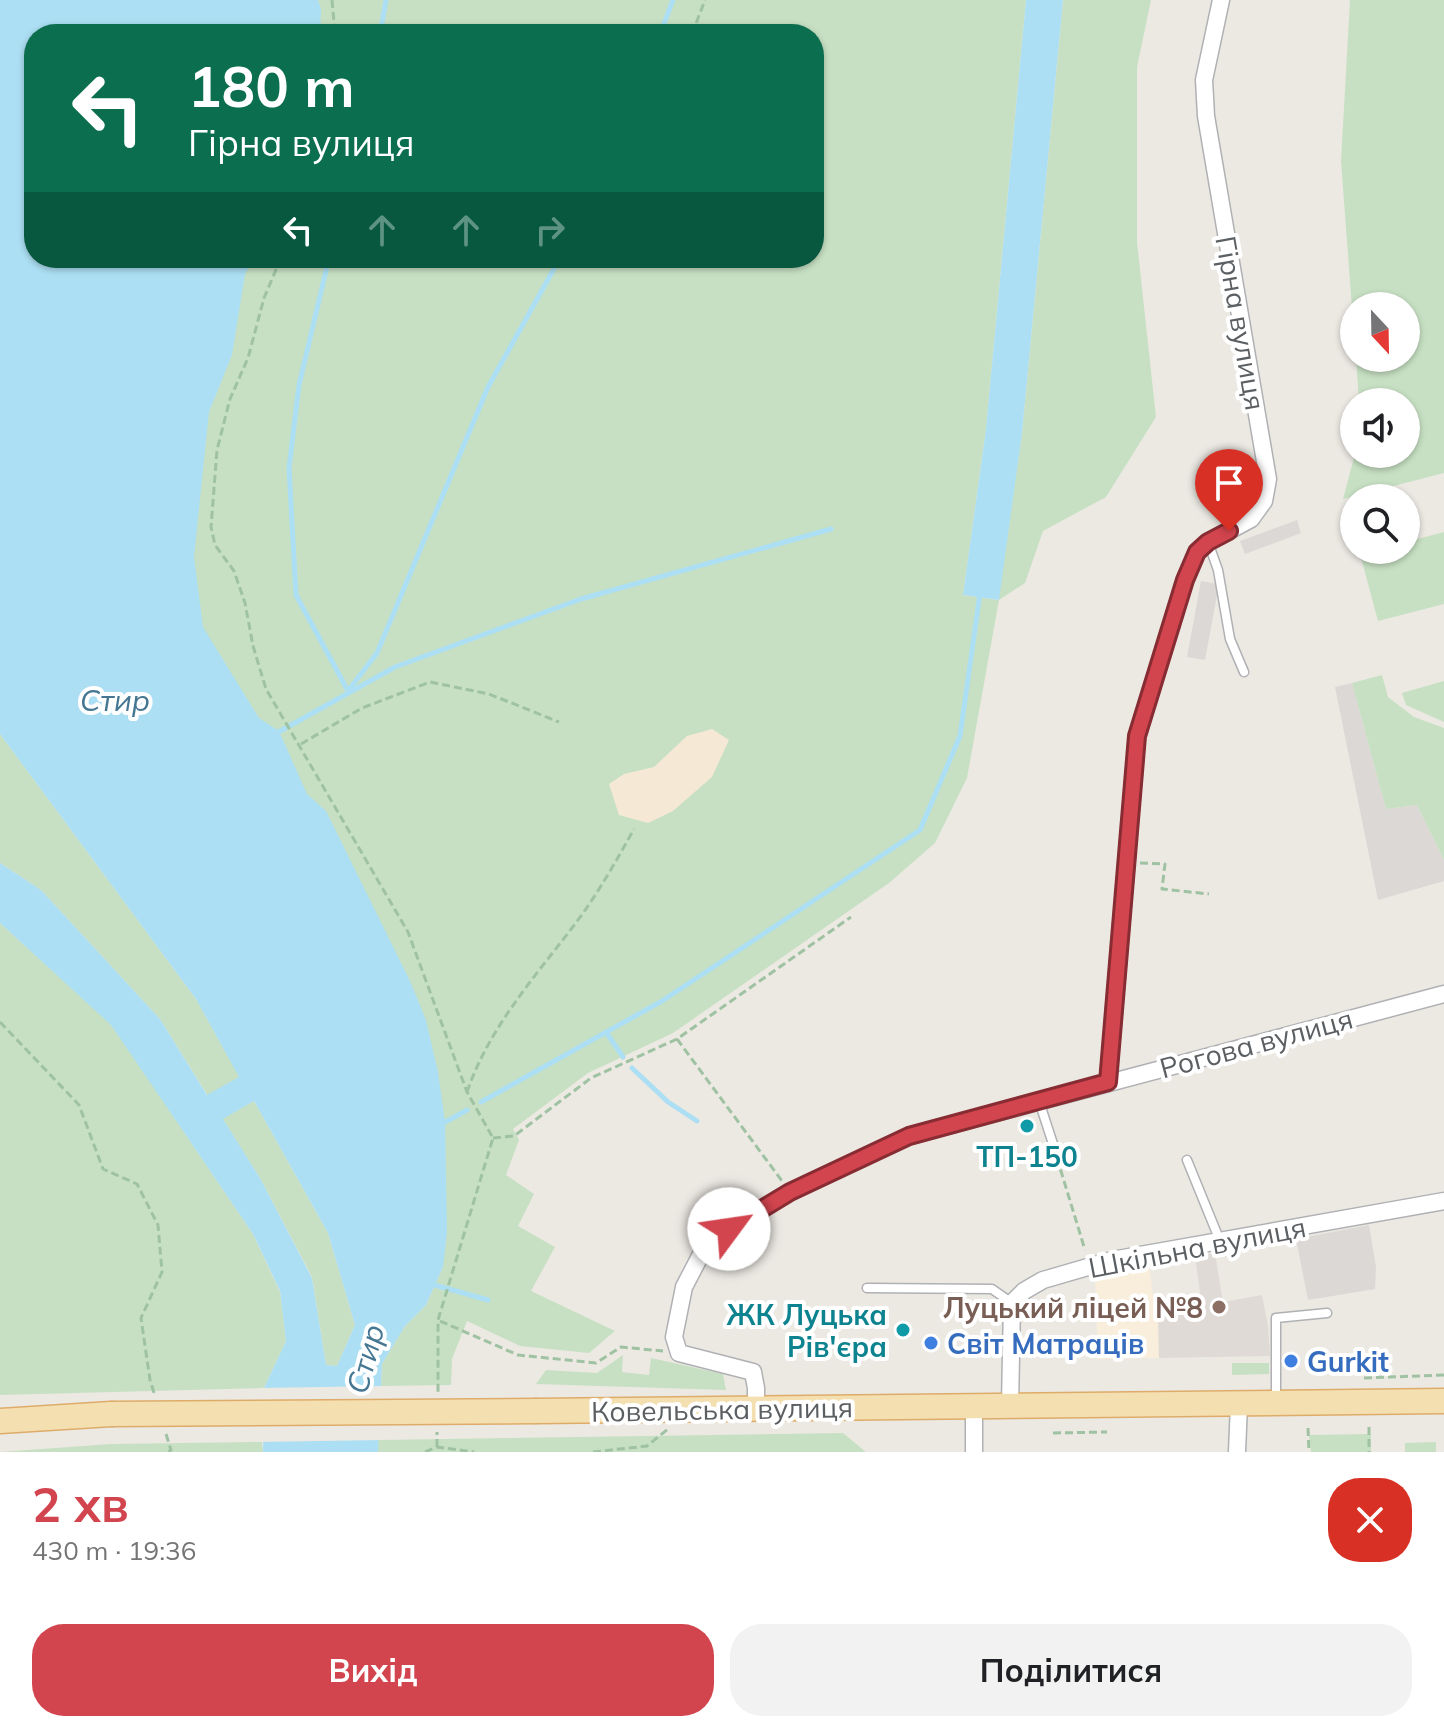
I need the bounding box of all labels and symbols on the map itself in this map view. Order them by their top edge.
street label: Гірна вулиця [1208,233,1274,413]
north arrow [1340,292,1420,372]
pin [1195,449,1263,531]
water label: Стир [80,681,150,719]
street label: Рогова вулиця [1156,1000,1356,1086]
marker: ТП-150 [1018,1117,1036,1135]
place label: ТП-150 [976,1139,1078,1174]
position arrow [687,1187,771,1271]
street label: Шкільна вулиця [1085,1209,1309,1285]
place label: Луцький ліцей №8 [943,1290,1203,1325]
place label: ЖК Луцька Рів'єра [726,1297,887,1364]
marker: Луцький ліцей №8 [1210,1298,1228,1316]
water label: Стир [338,1320,392,1398]
marker: ЖК Луцька Рів'єра [894,1321,912,1339]
place label: Світ Матраців [947,1326,1144,1361]
marker: Світ Матраців [922,1334,940,1352]
place label: Gurkit [1307,1344,1389,1379]
marker: Gurkit [1282,1352,1300,1370]
street label: Ковельська вулиця [591,1389,853,1429]

